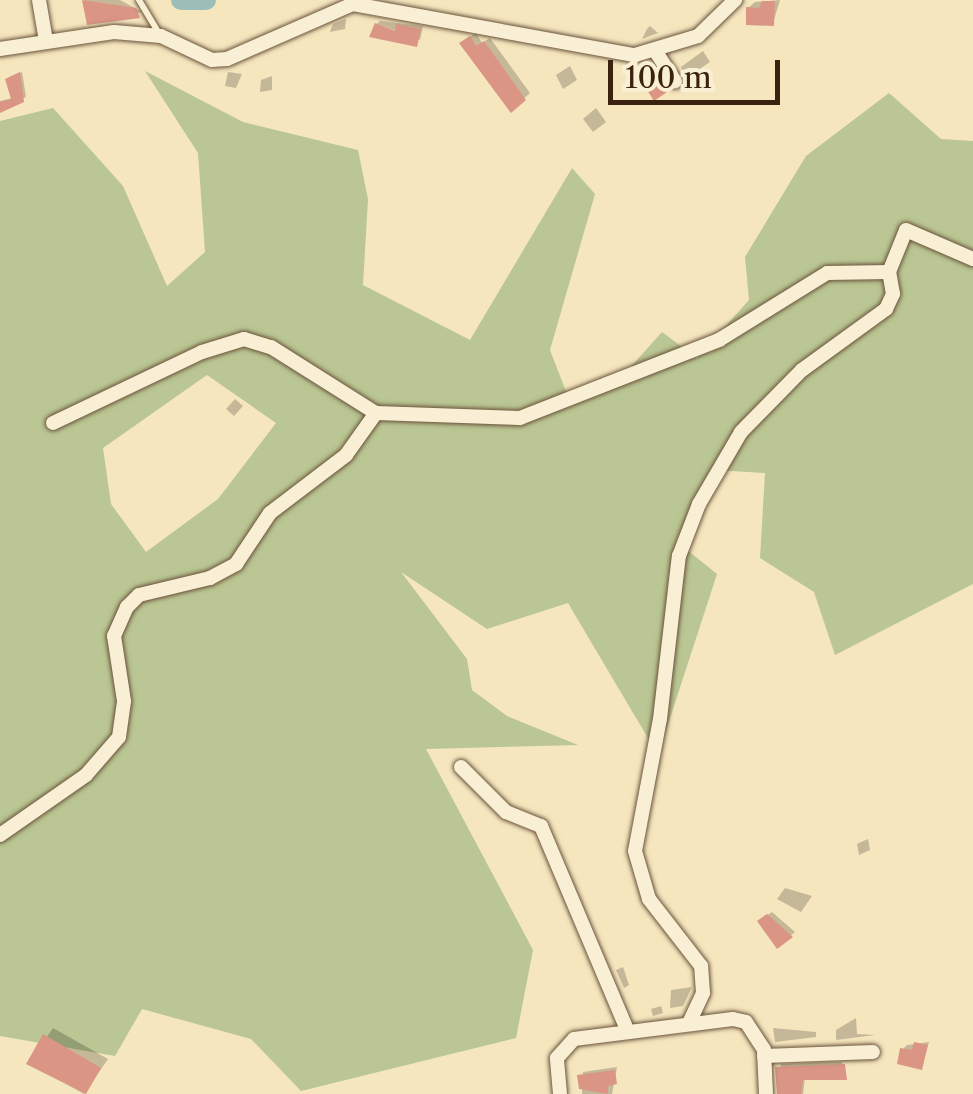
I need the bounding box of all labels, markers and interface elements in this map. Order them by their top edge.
scale bar [613,40,786,102]
text: 100 m [625,59,712,96]

